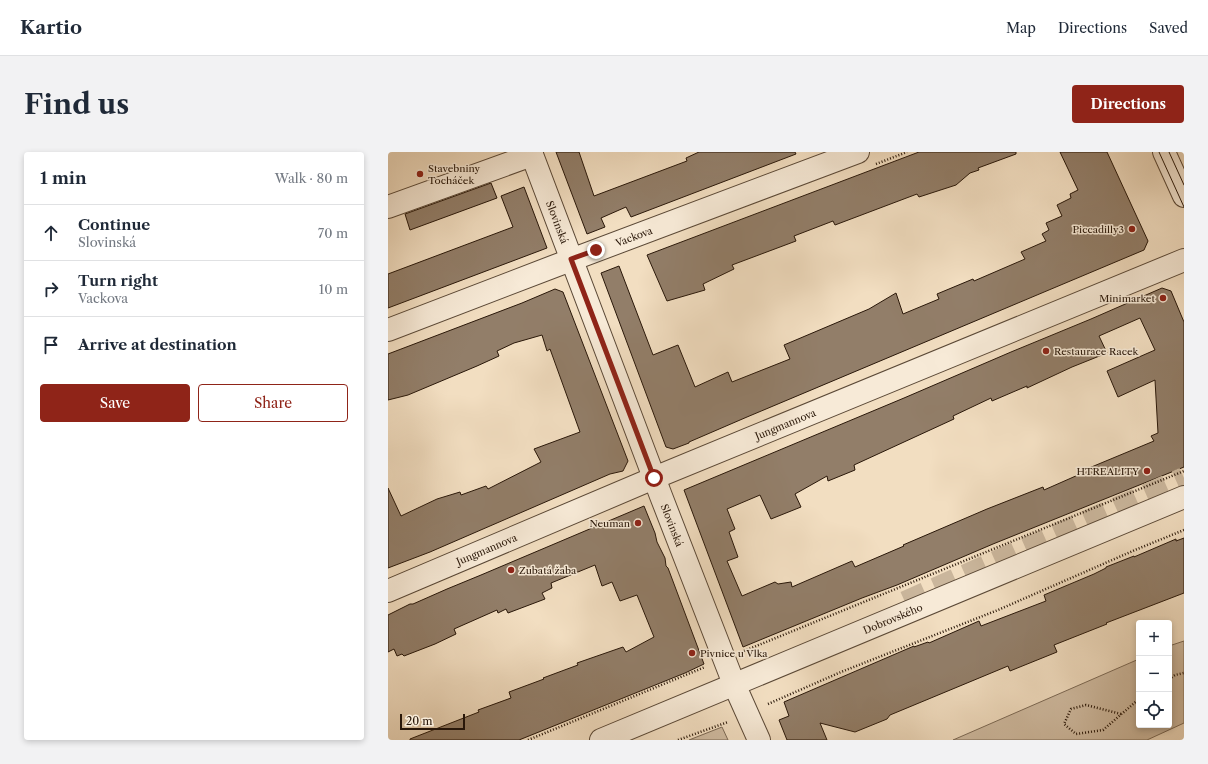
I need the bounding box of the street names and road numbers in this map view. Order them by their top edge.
street label: Slovinská [544,199,572,246]
street label: Vackova [613,223,655,250]
street label: Jungmannova [751,405,818,443]
street label: Slovinská [658,502,687,549]
street label: Jungmannova [452,530,519,569]
street label: Dobrovského [861,600,924,637]

